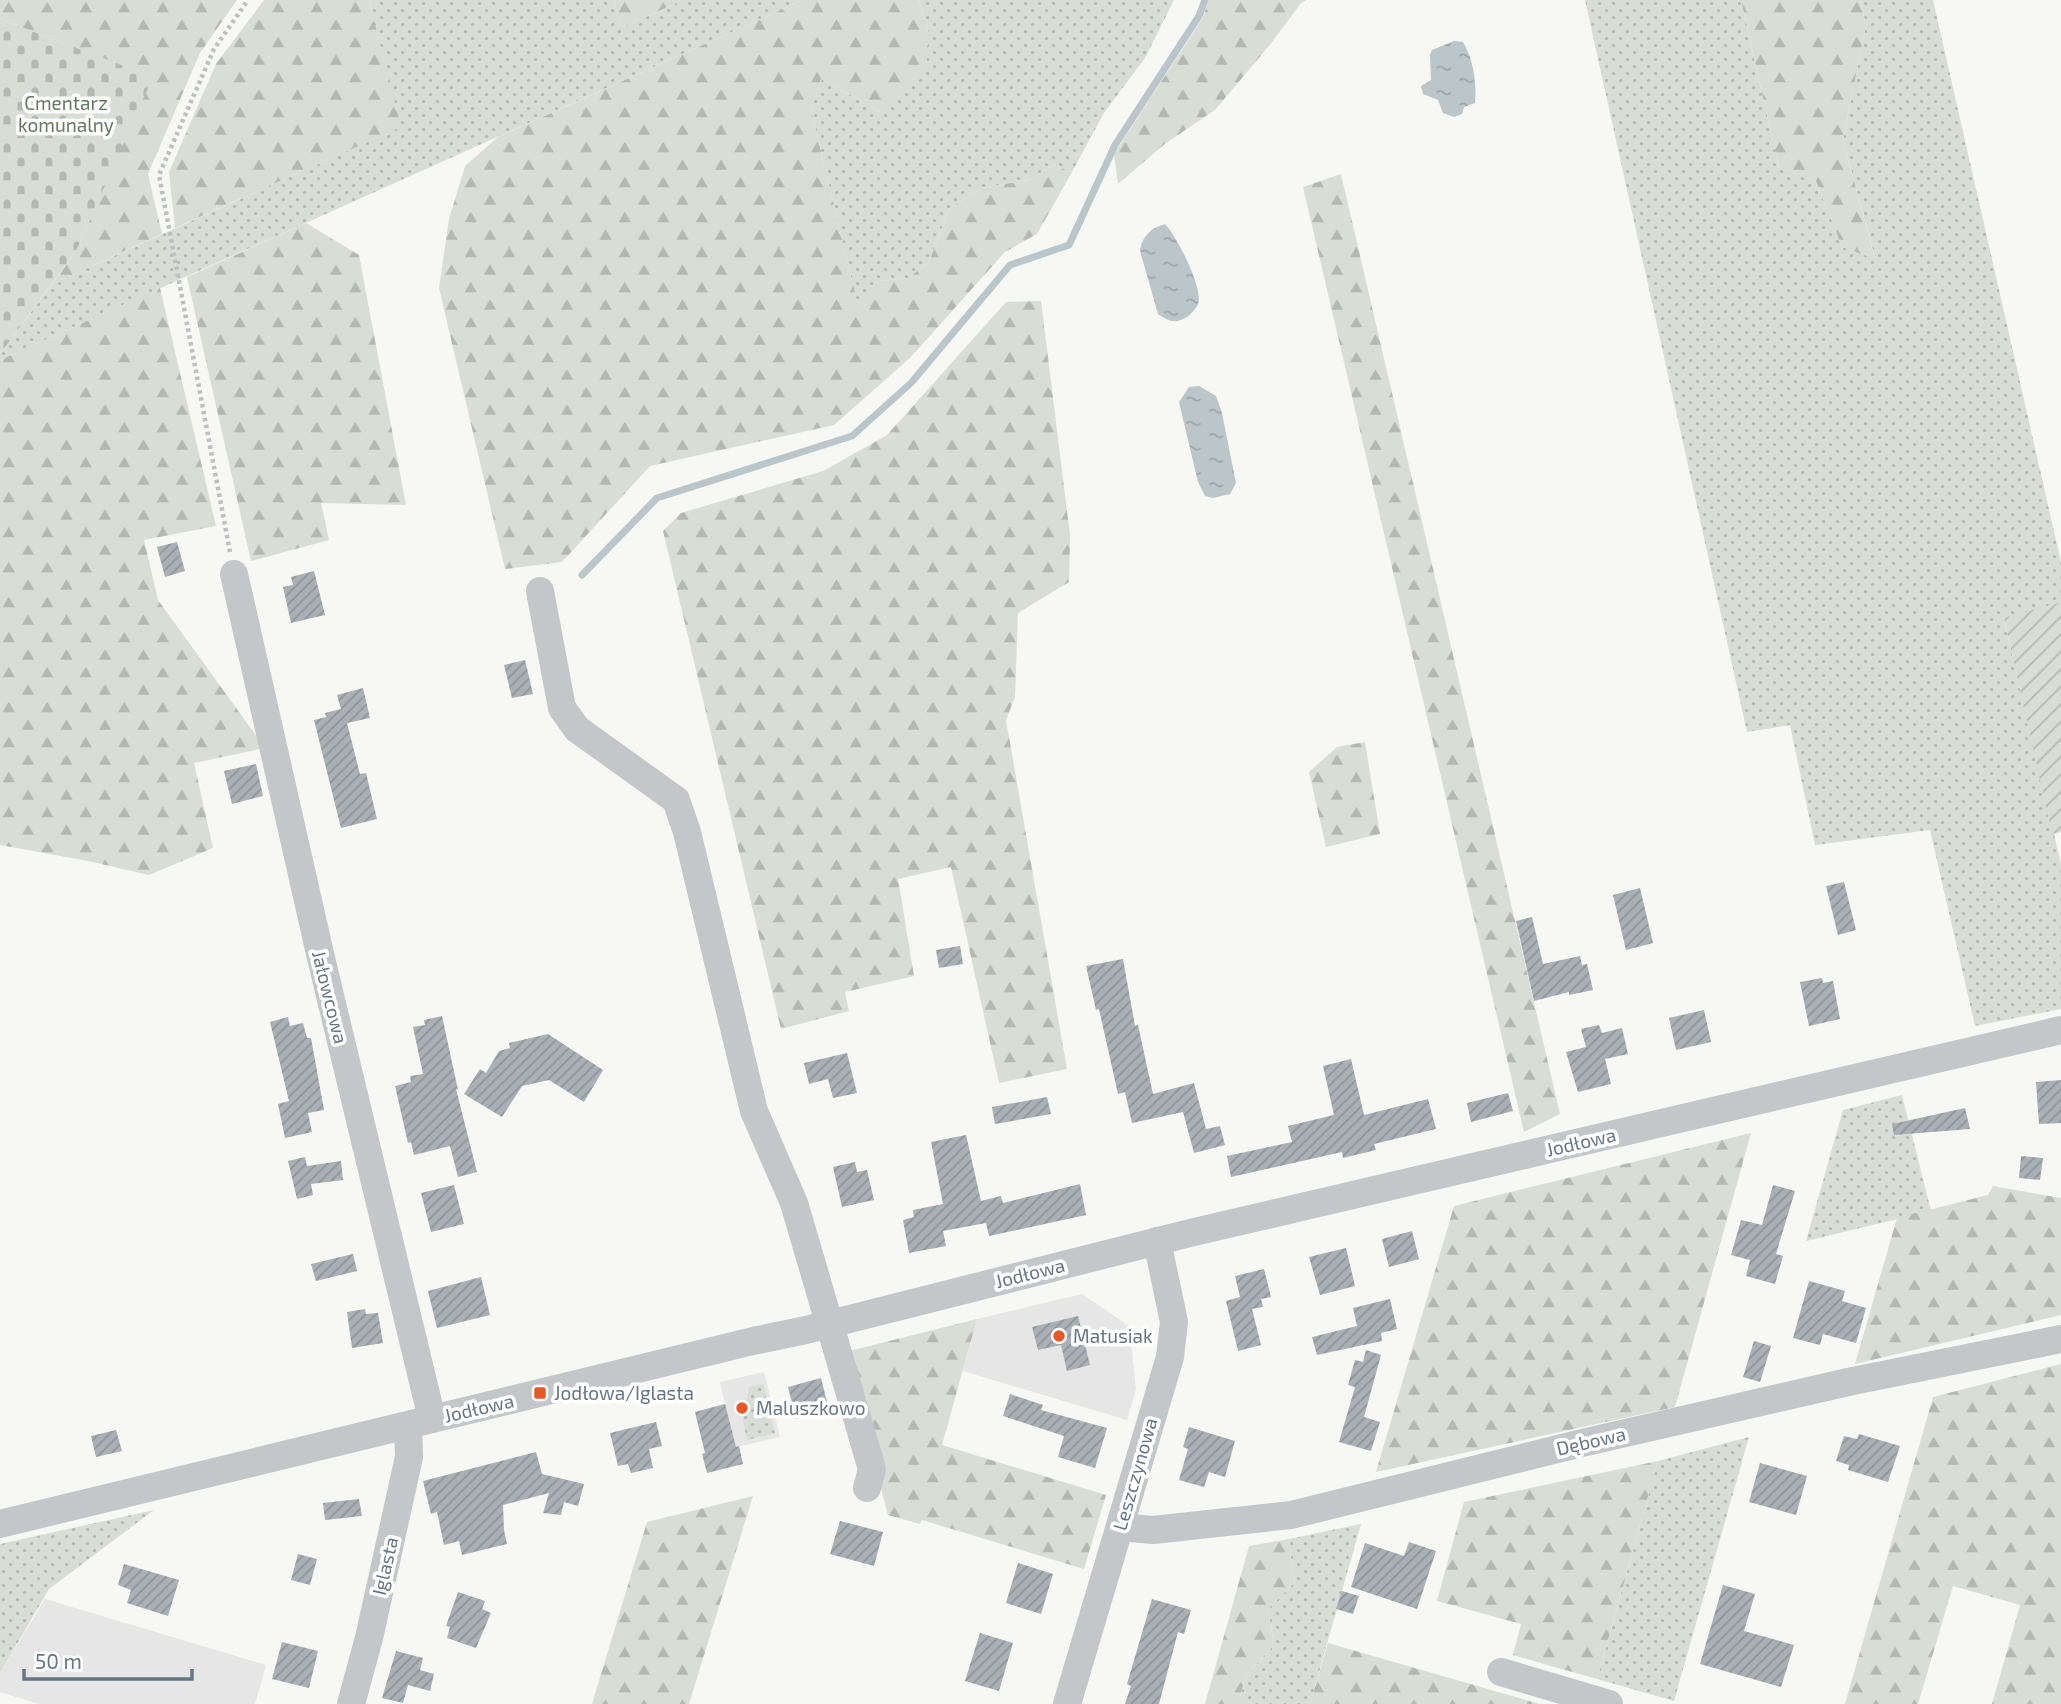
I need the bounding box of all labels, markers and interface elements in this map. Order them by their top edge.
park label: Cmentarz komunalny [18,91,114,136]
street label: Jałowcowa [308,948,353,1046]
street label: Jodłowa [1544,1122,1618,1161]
street label: Jodłowa [993,1253,1067,1292]
place label: Matusiak [1073,1324,1153,1347]
marker: Matusiak [1051,1328,1067,1344]
place label: Jodłowa/Iglasta [554,1381,694,1404]
marker: Jodłowa/Iglasta [532,1385,548,1401]
street label: Jodłowa [442,1388,516,1427]
place label: Maluszkowo [756,1396,865,1419]
marker: Maluszkowo [734,1400,750,1416]
street label: Leszczynowa [1107,1415,1162,1533]
street label: Dębowa [1554,1421,1628,1460]
street label: Iglasta [367,1535,402,1597]
scale bar [24,1638,192,1682]
text: 50 m [35,1648,82,1673]

